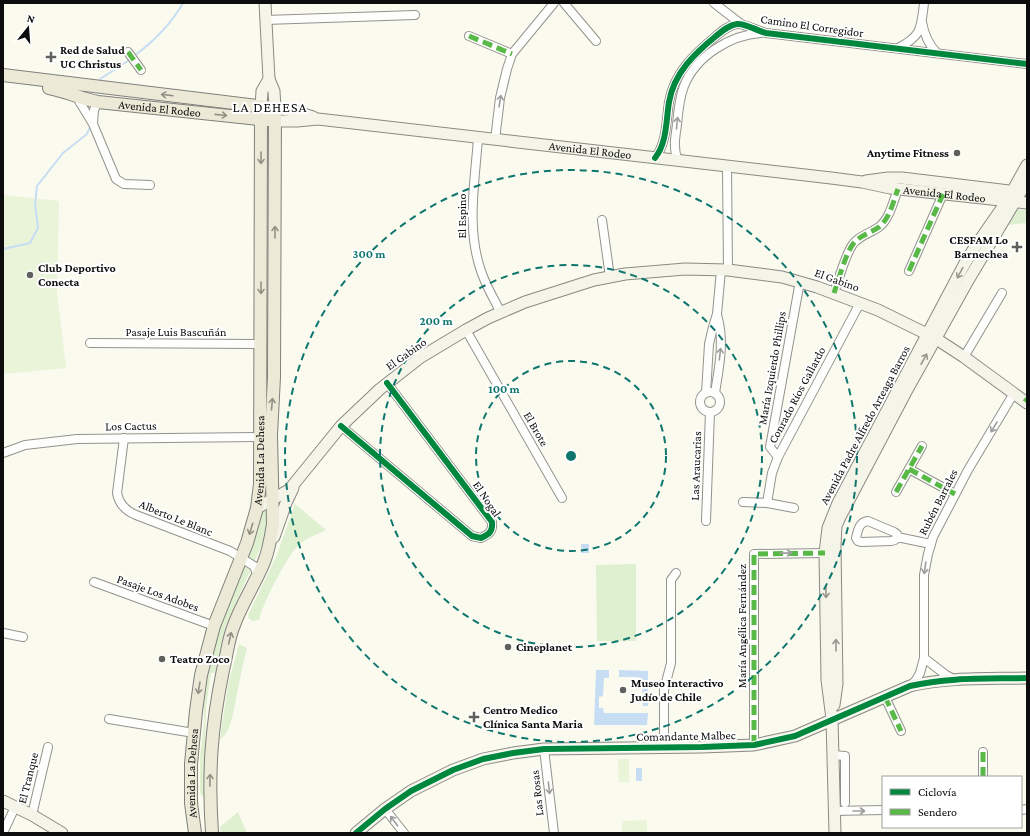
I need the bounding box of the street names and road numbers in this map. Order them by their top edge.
street label: Camino El Corregidor [760,12,865,40]
street label: Avenida El Rodeo [118,97,202,120]
street label: Avenida El Rodeo [548,139,632,162]
street label: Avenida El Rodeo [902,182,986,205]
street label: El Espino [455,193,469,238]
street label: El Gabino [813,265,861,295]
street label: María Izquierdo Phillips [755,310,789,426]
street label: Pasaje Luis Bascuñán [125,325,227,339]
street label: El Gabino [383,335,429,373]
street label: Avenida Padre Alfredo Arteaga Barros [817,343,913,507]
street label: Conrado Ríos Gallardo [766,344,828,446]
street label: El Brote [521,409,551,449]
street label: Avenida La Dehesa [250,415,267,506]
street label: Los Cactus [105,419,157,433]
street label: Las Araucarias [688,431,704,501]
street label: Rubén Barrales [915,466,961,537]
street label: El Nogal [470,478,504,520]
street label: Alberto Le Blanc [137,497,215,539]
street label: María Angélica Fernández [735,564,749,688]
street label: Pasaje Los Adobes [115,572,201,614]
street label: Avenida La Dehesa [184,727,201,819]
street label: Comandante Malbec [636,728,736,744]
street label: El Tranque [15,751,41,805]
street label: Las Rosas [528,769,546,817]

